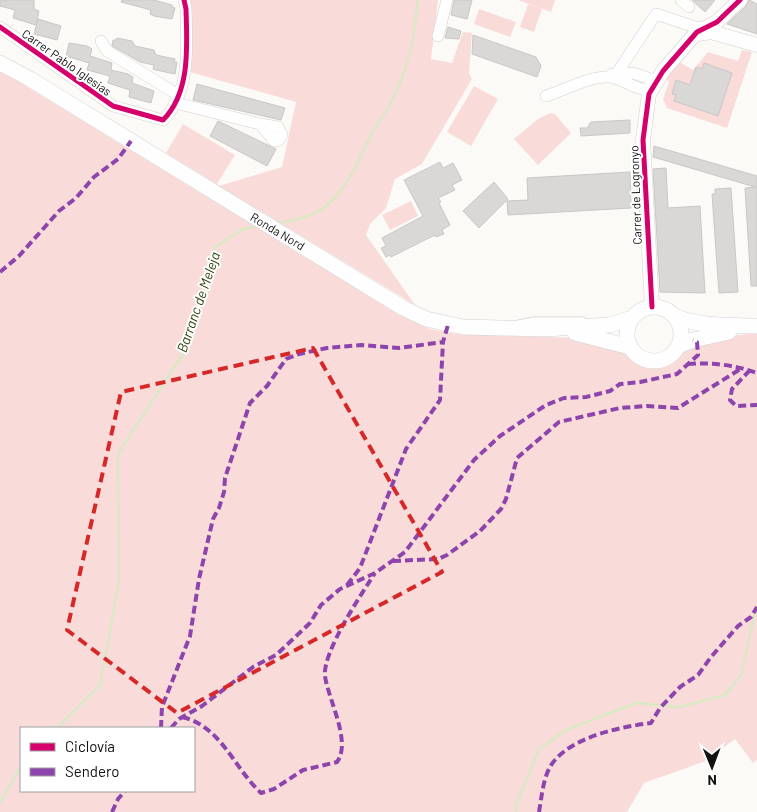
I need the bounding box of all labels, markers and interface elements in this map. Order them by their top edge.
street label: Carrer Pablo Iglesias [20,26,115,98]
street label: Carrer de Logronyo [626,145,644,245]
street label: Ronda Nord [248,209,308,253]
water label: Barranc de Meleja [173,249,223,355]
legend [20,727,195,792]
text: Ciclovía [65,737,115,755]
north arrow [687,742,737,792]
text: Sendero [65,762,119,780]
text: N [707,772,717,789]

